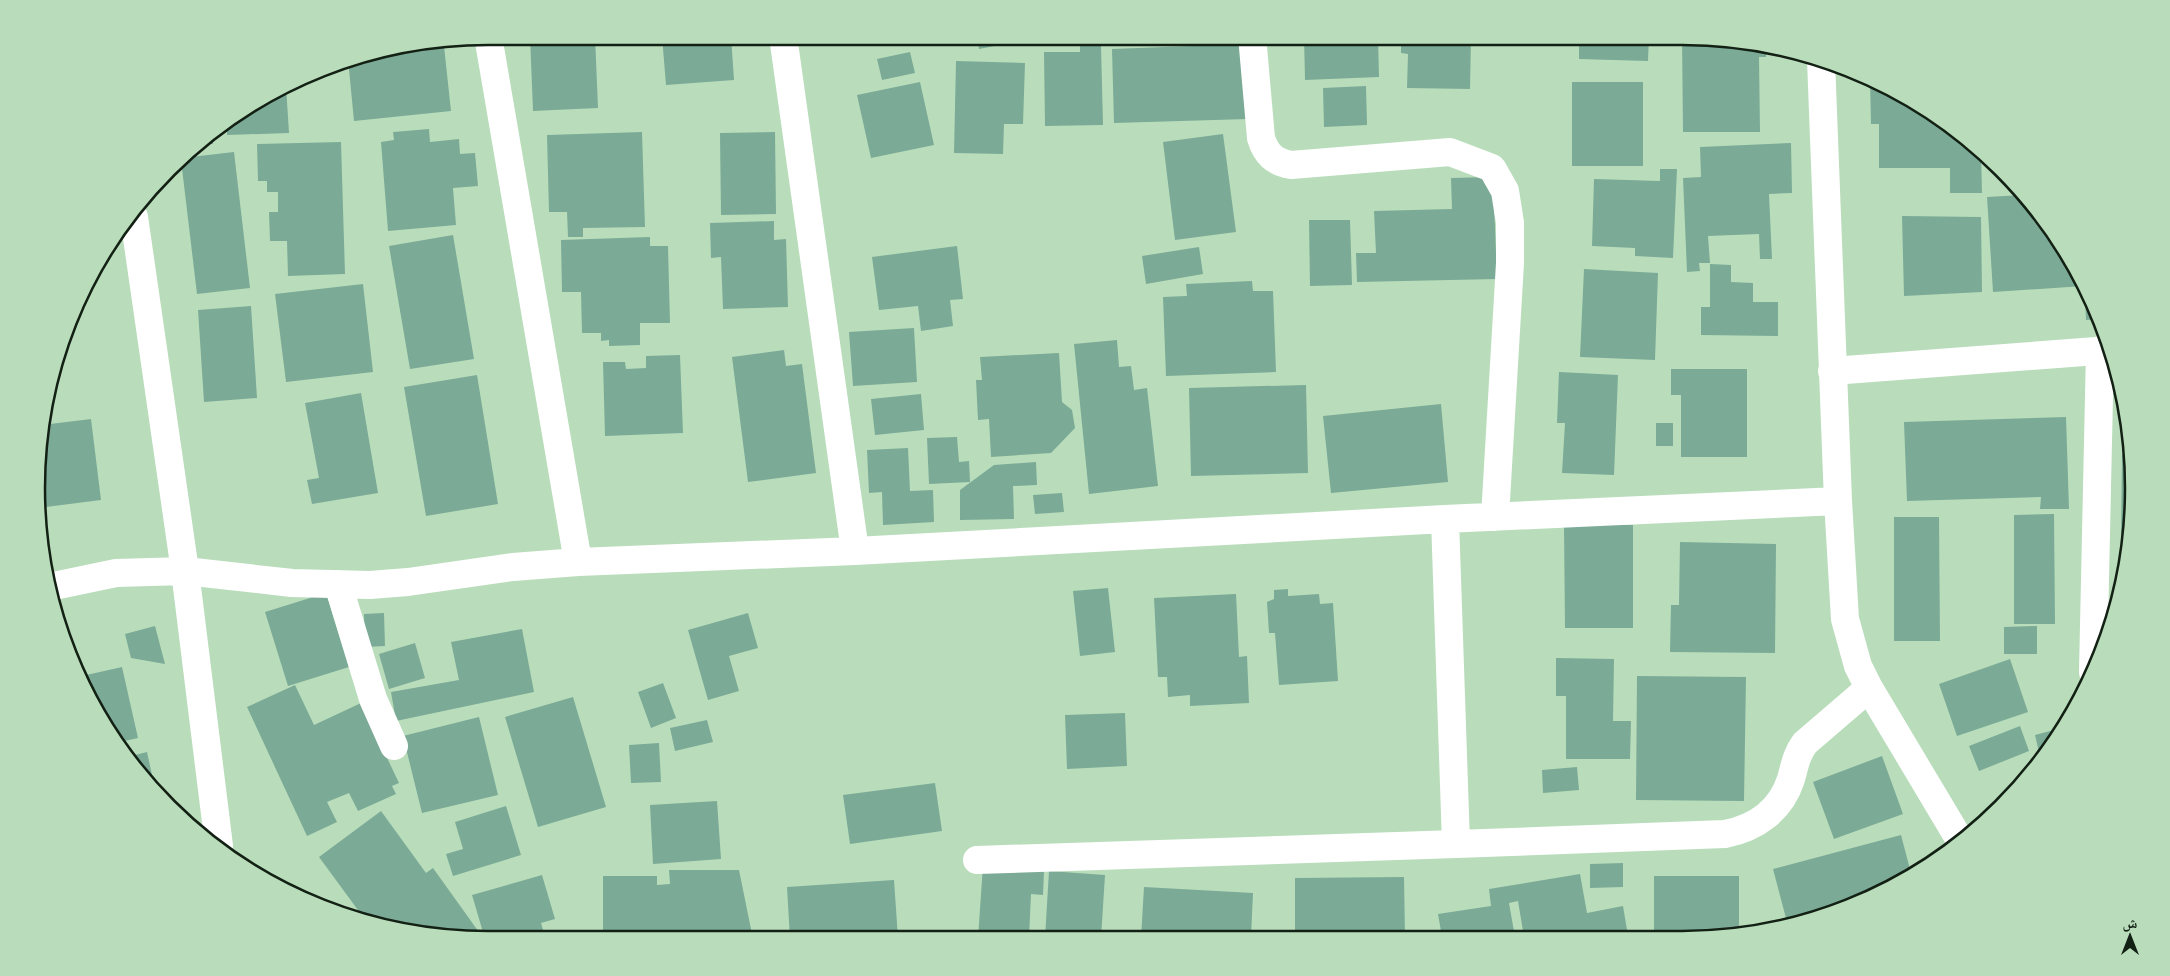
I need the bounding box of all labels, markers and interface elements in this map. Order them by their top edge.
north arrow [2105,911,2155,961]
text: ش [2123,915,2138,932]

